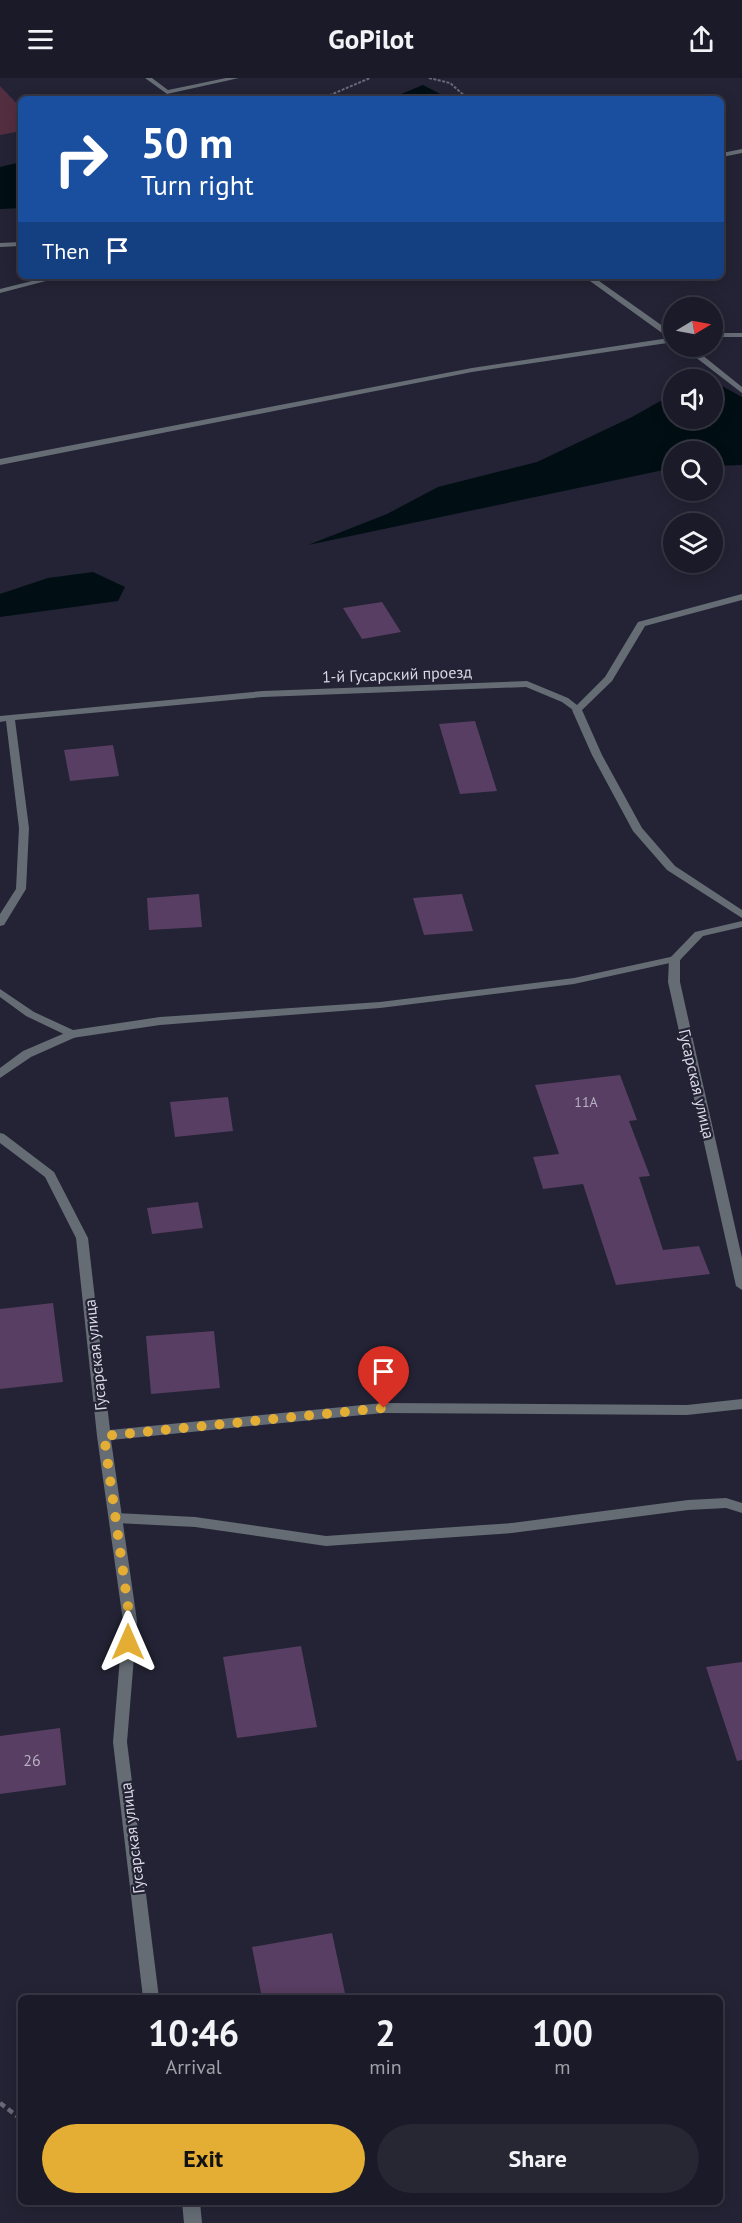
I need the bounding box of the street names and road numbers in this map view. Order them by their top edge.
street label: 1-й Гусарский проезд [322,661,473,687]
street label: Гусарская улица [675,1027,719,1141]
street label: Гусарская улица [79,1298,111,1412]
street label: Гусарская улица [115,1781,149,1895]

